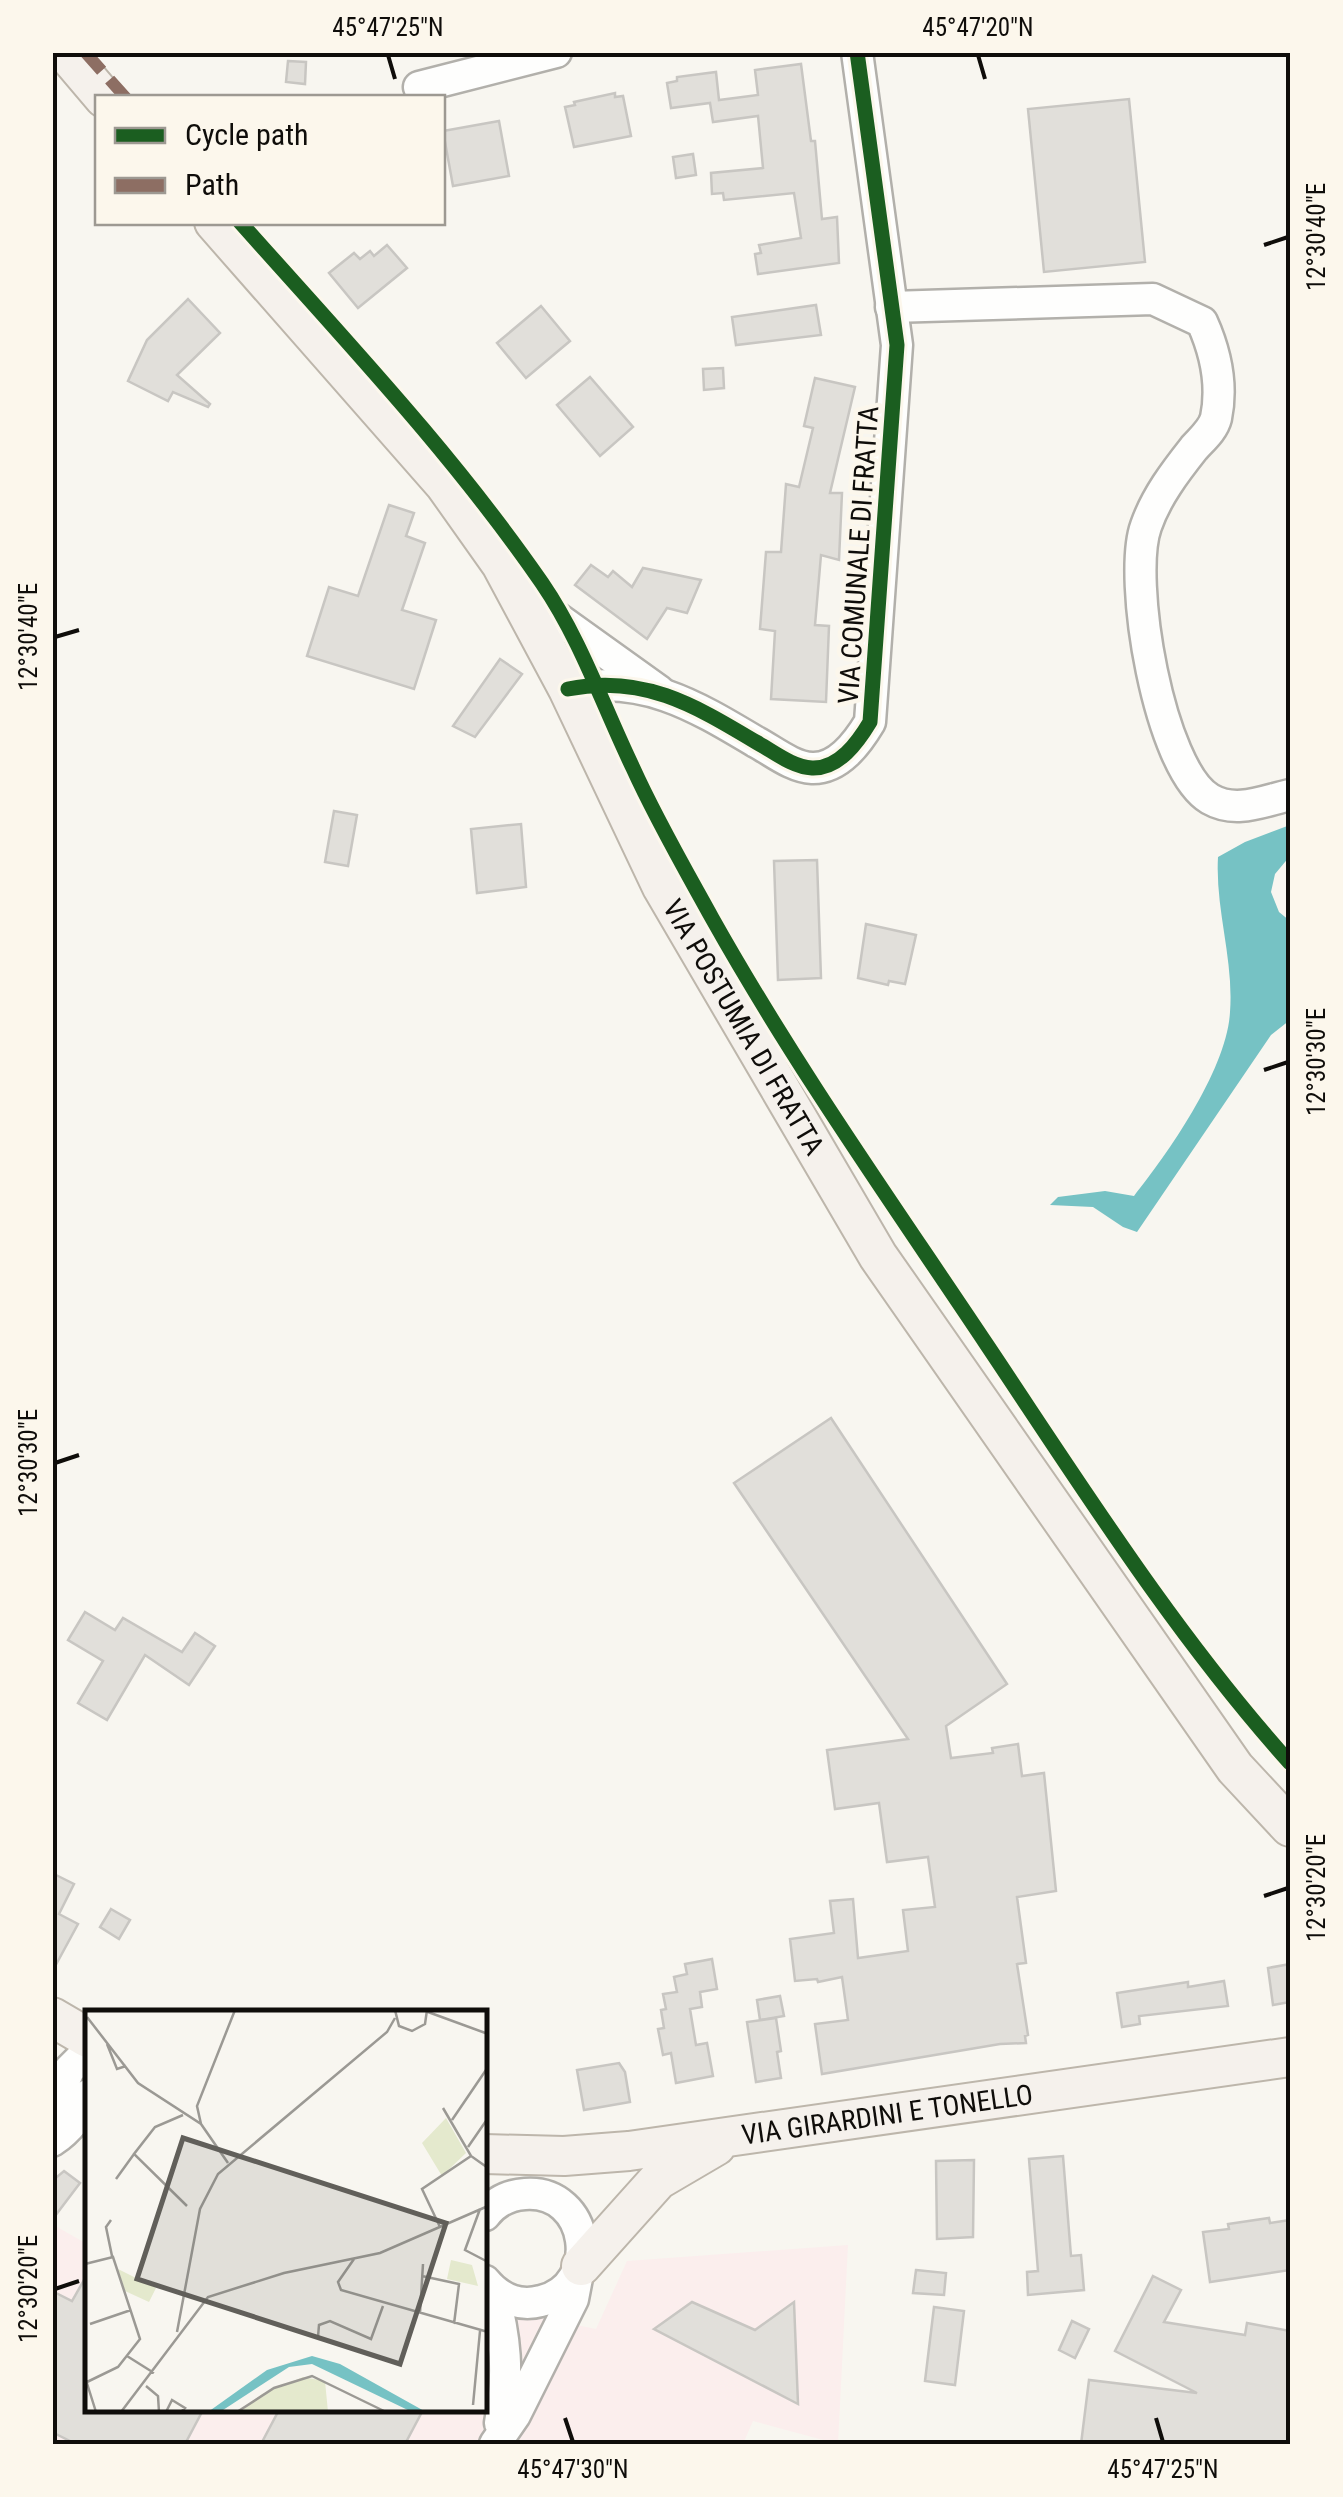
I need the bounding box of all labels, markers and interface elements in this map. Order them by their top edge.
text: 45°47'25"N [332,13,444,42]
text: 45°47'20"N [922,13,1034,42]
legend [95,95,445,225]
text: Cycle path [185,117,309,152]
text: Path [185,167,239,202]
text: 12°30'40"E [1302,183,1331,291]
street label: VIA COMUNALE DI FRATTA [832,405,885,705]
text: 12°30'40"E [14,583,43,691]
street label: VIA POSTUMIA DI FRATTA [656,894,831,1161]
text: 12°30'30"E [1302,1008,1331,1116]
text: 12°30'30"E [14,1409,43,1517]
text: 12°30'20"E [1302,1834,1331,1942]
inset map [85,2010,488,2412]
street label: VIA GIRARDINI E TONELLO [740,2078,1035,2152]
text: 12°30'20"E [14,2235,43,2343]
text: 45°47'30"N [517,2455,629,2484]
text: 45°47'25"N [1107,2455,1219,2484]

